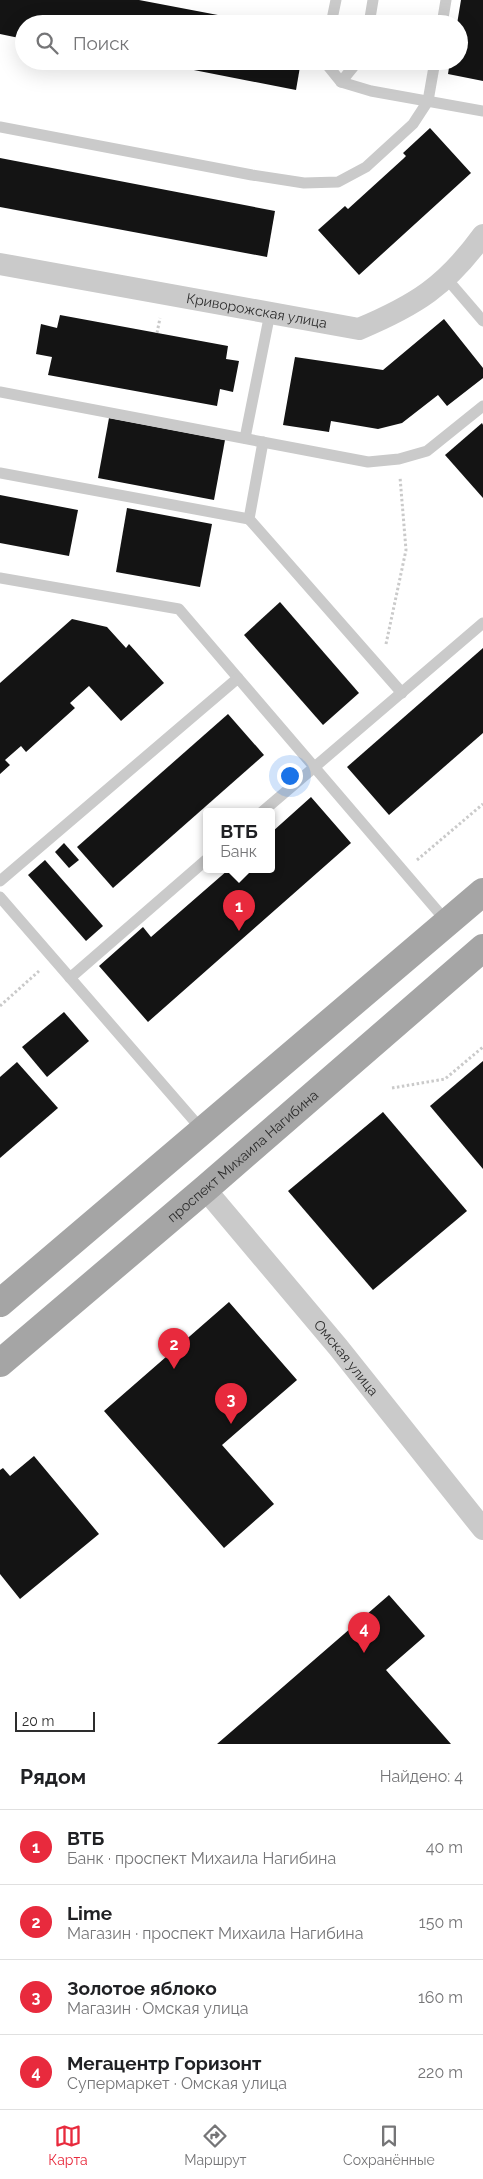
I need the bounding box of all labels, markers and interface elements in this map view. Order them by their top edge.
search box [15,15,468,70]
icon: search [33,29,61,57]
text: Поиск [73,32,129,54]
street label: Криворожская улица [185,290,328,331]
your location [277,763,303,789]
popup [203,808,275,873]
text: ВТБ [220,820,258,842]
text: Банк [220,842,257,861]
pin: 1 [223,890,255,931]
street label: проспект Михаила Нагибина [164,1087,321,1225]
street label: Омская улица [311,1317,382,1399]
pin: 2 [158,1328,190,1369]
pin: 3 [215,1383,247,1424]
pin: 4 [348,1612,380,1653]
scale bar [15,1709,95,1732]
text: 20 m [22,1713,54,1729]
text: Рядом [20,1764,86,1789]
text: Найдено: 4 [380,1767,463,1786]
text: ВТБ [67,1827,104,1849]
text: 1 [32,1838,40,1857]
text: 40 m [426,1838,463,1857]
text: Банк · проспект Михаила Нагибина [67,1849,336,1868]
text: Lime [67,1902,112,1924]
text: 2 [31,1913,41,1932]
text: 150 m [419,1913,463,1932]
text: Магазин · проспект Михаила Нагибина [67,1924,363,1943]
text: Золотое яблоко [67,1977,217,1999]
text: 3 [32,1988,40,2007]
text: 160 m [418,1988,463,2007]
text: Магазин · Омская улица [67,1999,248,2018]
text: Мегацентр Горизонт [67,2052,261,2074]
text: 4 [31,2063,41,2082]
text: 220 m [418,2063,463,2082]
text: Супермаркет · Омская улица [67,2074,287,2093]
tab: Карта [48,2122,88,2168]
tab: Маршрут [184,2122,247,2168]
tab: Сохранённые [343,2122,435,2168]

